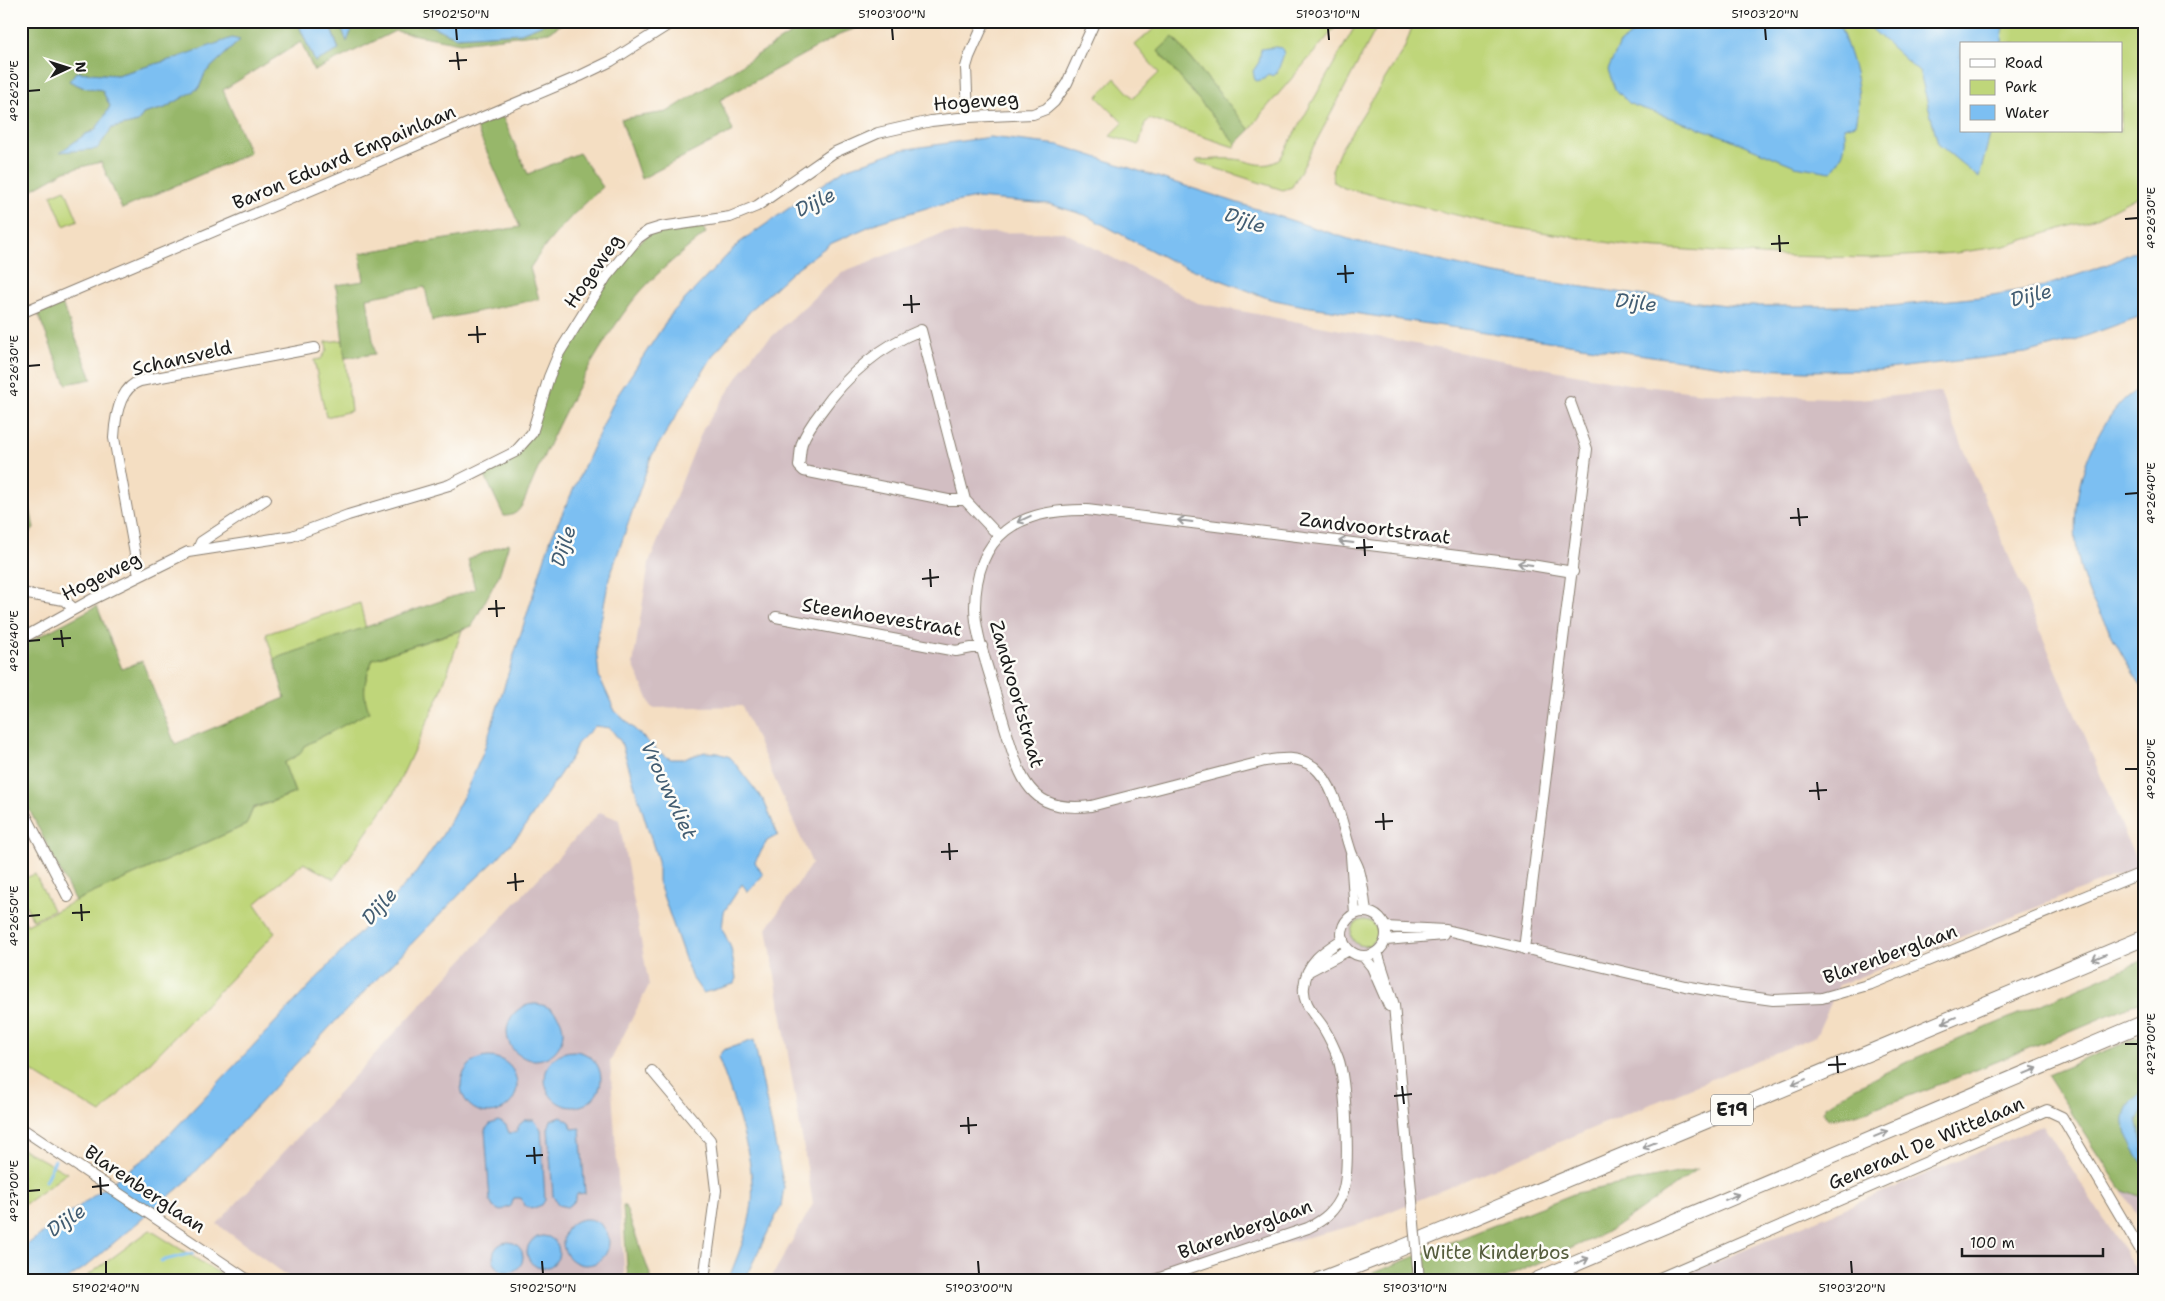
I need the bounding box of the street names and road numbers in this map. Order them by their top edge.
street label: Hogeweg [932,86,1020,116]
street label: Baron Eduard Empainlaan [229,99,459,215]
street label: Hogeweg [558,229,628,313]
street label: Schansveld [130,334,234,382]
street label: Zandvoortstraat [1298,506,1452,550]
street label: Hogeweg [57,545,145,607]
street label: Steenhoevestraat [800,592,964,642]
street label: Zandvoortstraat [984,617,1050,771]
street label: Blarenberglaan [1819,918,1961,990]
street label: Generaal De Wittelaan [1824,1090,2028,1196]
road number: E19 [1711,1094,1753,1126]
street label: Blarenberglaan [80,1139,210,1239]
street label: Blarenberglaan [1174,1193,1316,1265]

